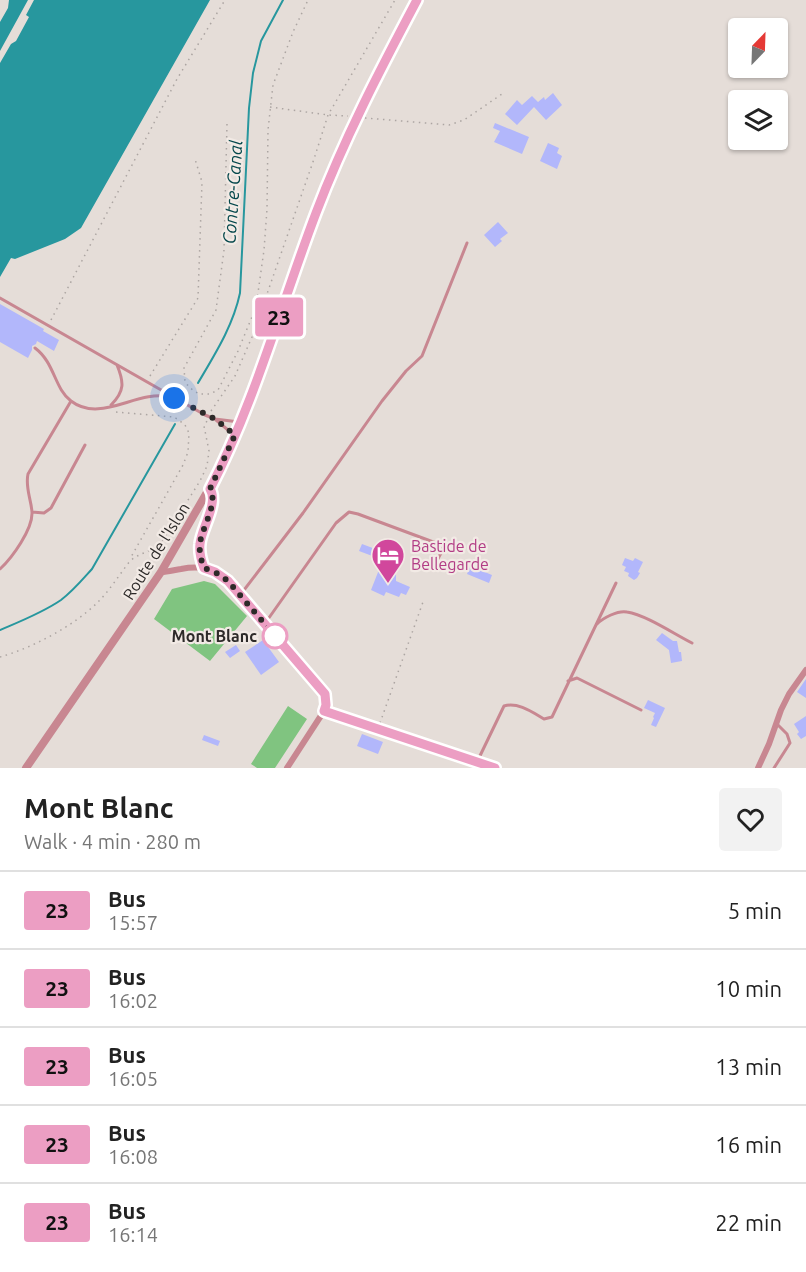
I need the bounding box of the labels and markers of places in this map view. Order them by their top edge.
hotel icon: Bastide de Bellegarde [370,537,406,584]
place label: Bastide de Bellegarde [411,537,489,573]
marker: Mont Blanc [262,623,288,649]
place label: Mont Blanc [172,627,257,645]

